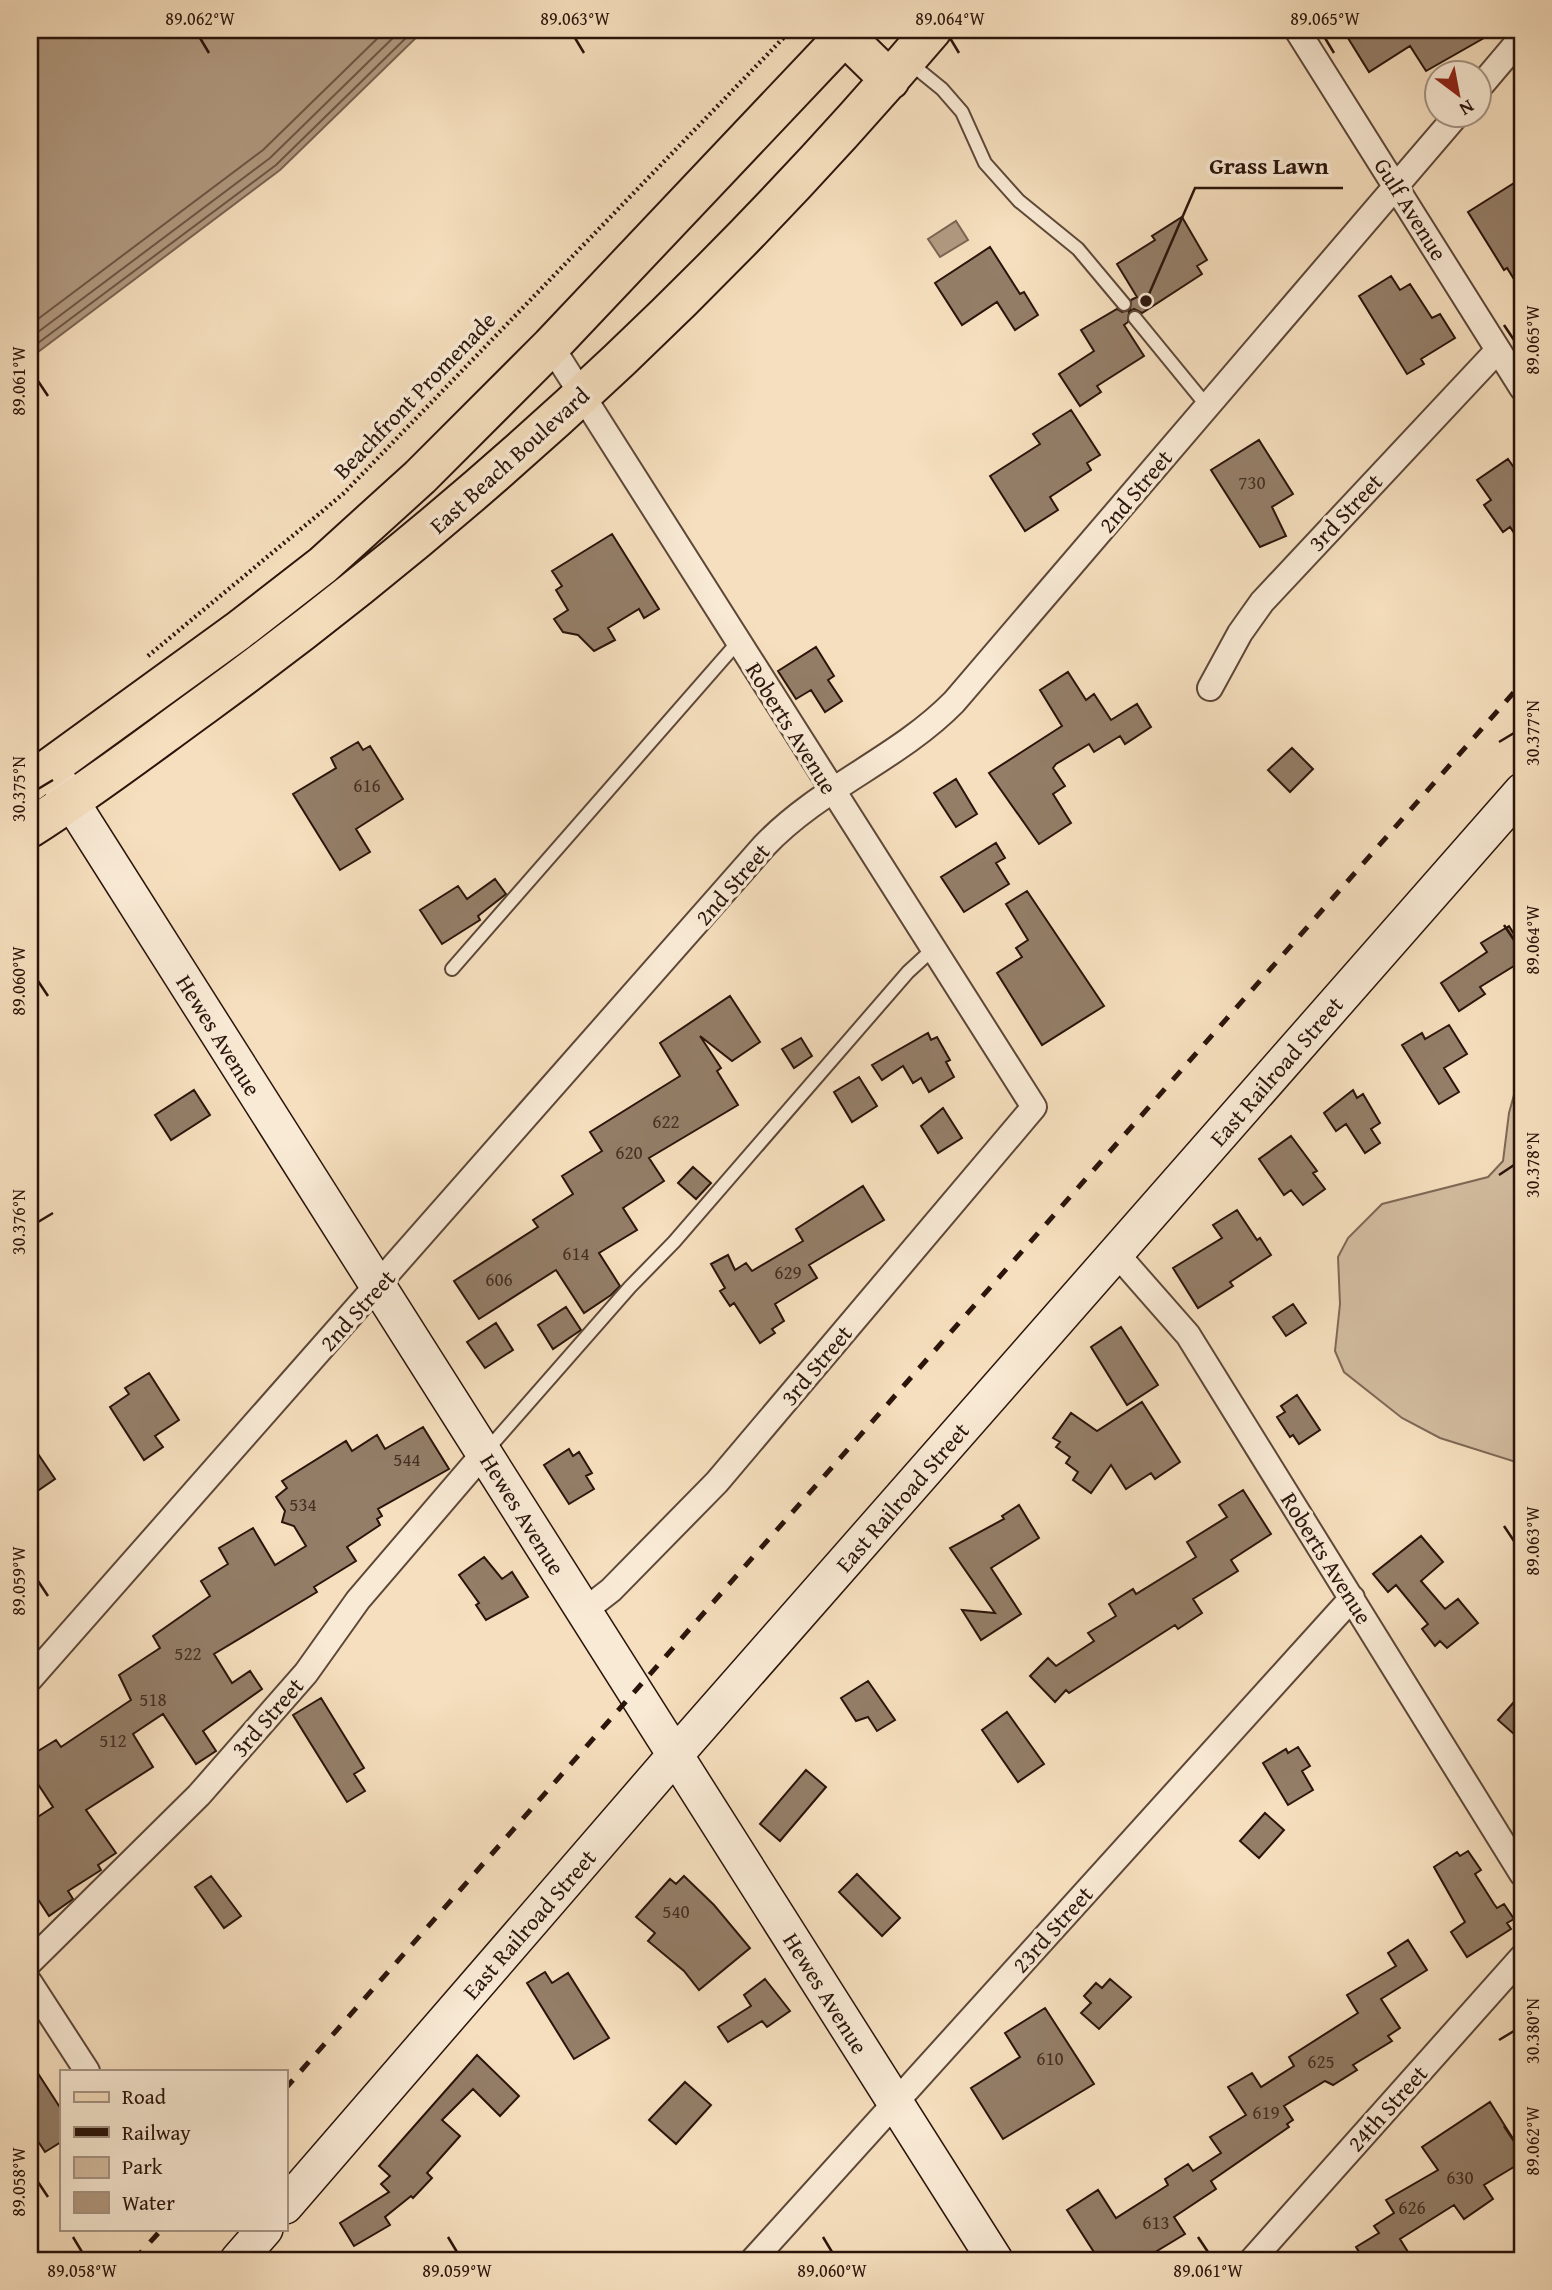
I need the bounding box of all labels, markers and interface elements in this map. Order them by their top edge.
text: 89.062°W [165,5,235,32]
text: 89.063°W [540,5,610,32]
text: 89.064°W [915,5,985,32]
text: 89.065°W [1290,5,1360,32]
north arrow [1422,60,1492,130]
text: N [1454,93,1480,124]
callout: Grass Lawn [1195,143,1343,188]
text: Grass Lawn [1209,148,1329,183]
street label: Gulf Avenue [1366,151,1456,267]
street label: Beachfront Promenade [325,304,503,486]
text: 89.065°W [1519,305,1546,375]
text: 89.061°W [5,346,32,416]
street label: East Beach Boulevard [422,379,597,541]
street label: 2nd Street [1090,442,1180,540]
street label: 3rd Street [1300,466,1390,558]
house number: 730 [1238,468,1266,496]
street label: Roberts Avenue [738,656,846,800]
text: 30.377°N [1519,700,1546,766]
text: 30.375°N [5,756,32,822]
house number: 616 [353,771,381,799]
street label: 2nd Street [687,836,777,932]
text: 89.064°W [1519,905,1546,975]
text: 89.060°W [5,946,32,1016]
street label: Hewes Avenue [169,968,269,1102]
street label: East Railroad Street [1202,989,1350,1153]
house number: 622 [652,1107,680,1135]
text: 30.378°N [1519,1132,1546,1198]
house number: 620 [615,1138,643,1166]
text: 30.376°N [5,1189,32,1255]
house number: 614 [562,1239,590,1267]
house number: 629 [774,1258,802,1286]
street label: 2nd Street [311,1262,403,1358]
house number: 606 [485,1265,513,1293]
street label: 3rd Street [773,1318,859,1412]
street label: East Railroad Street [828,1415,976,1579]
house number: 544 [393,1445,421,1473]
street label: Hewes Avenue [473,1447,573,1581]
street label: Roberts Avenue [1273,1486,1381,1630]
house number: 534 [289,1490,317,1518]
text: 89.063°W [1519,1506,1546,1576]
text: 89.059°W [5,1546,32,1616]
house number: 522 [174,1639,202,1667]
street label: 3rd Street [223,1670,311,1764]
house number: 518 [139,1685,167,1713]
house number: 512 [99,1726,127,1754]
street label: East Railroad Street [455,1842,603,2006]
street label: 23rd Street [1004,1878,1100,1980]
house number: 540 [662,1897,690,1925]
street label: Hewes Avenue [776,1926,876,2060]
text: 30.380°N [1519,1998,1546,2064]
house number: 610 [1036,2044,1064,2072]
house number: 625 [1307,2047,1335,2075]
street label: 24th Street [1339,2057,1435,2159]
legend [60,2070,287,2230]
text: Road [122,2081,167,2112]
house number: 619 [1252,2098,1280,2126]
text: 89.062°W [1519,2106,1546,2176]
text: Railway [122,2117,191,2148]
text: 89.058°W [5,2147,32,2217]
text: Park [122,2151,163,2182]
house number: 630 [1446,2163,1474,2191]
text: Water [122,2187,175,2218]
house number: 626 [1398,2193,1426,2221]
house number: 613 [1142,2208,1170,2236]
text: 89.058°W [47,2257,117,2284]
text: 89.059°W [422,2257,492,2284]
text: 89.060°W [797,2257,867,2284]
text: 89.061°W [1173,2257,1243,2284]

